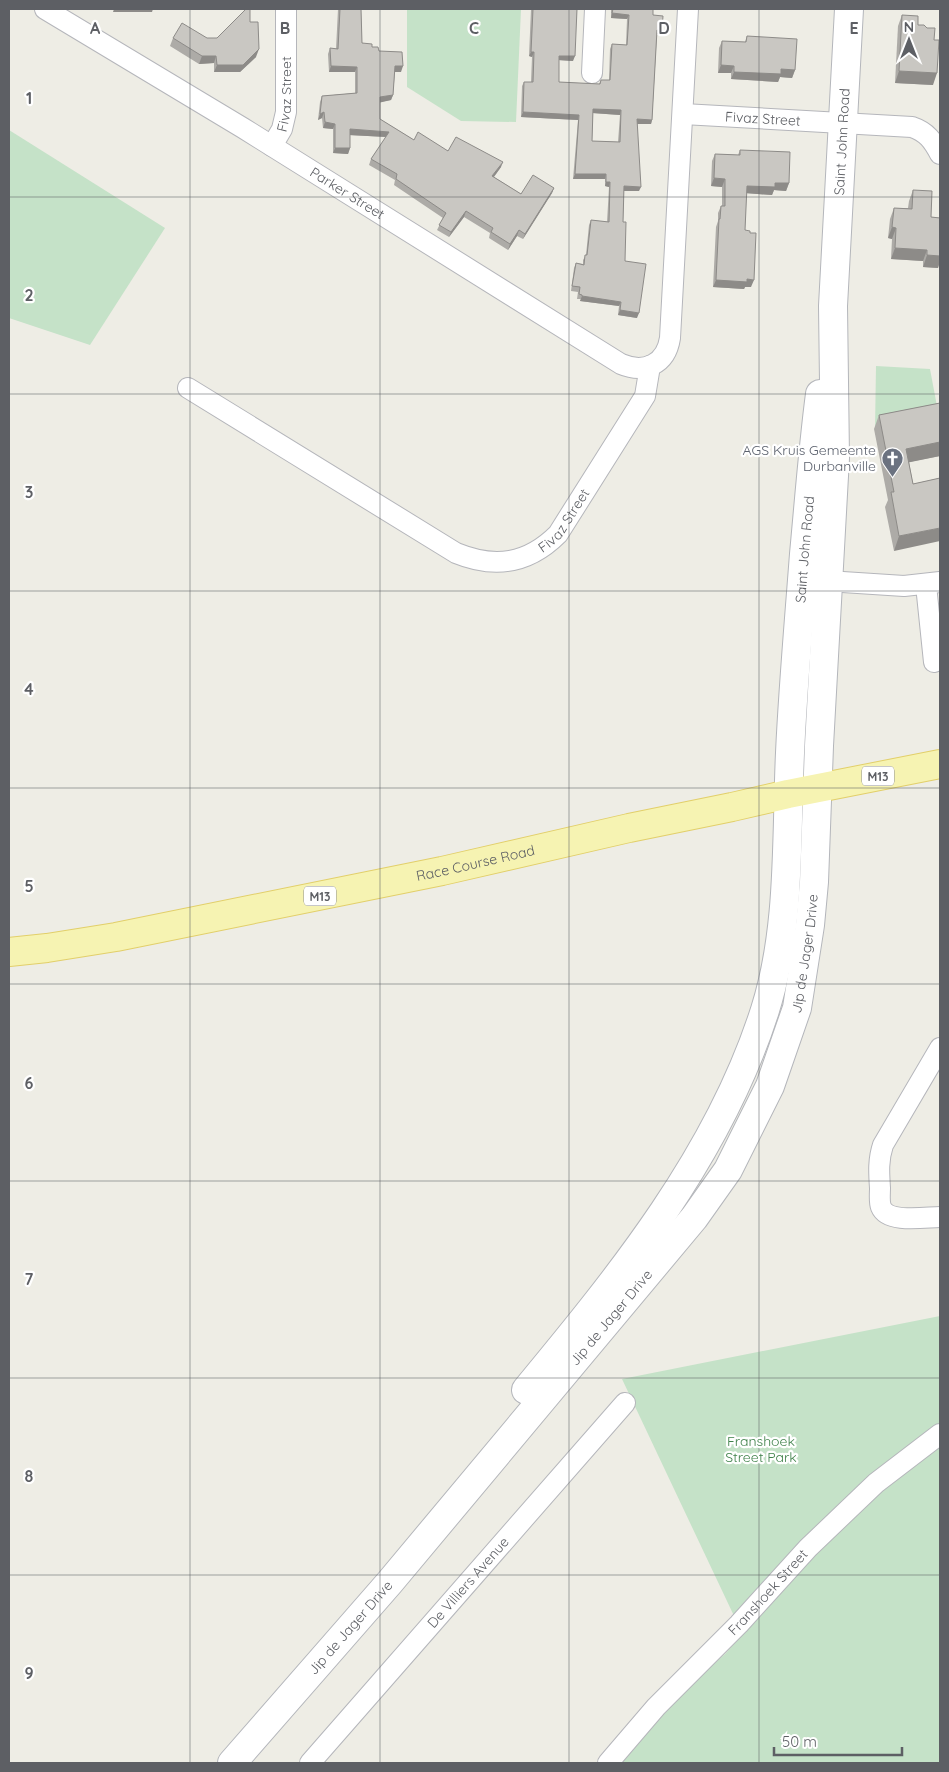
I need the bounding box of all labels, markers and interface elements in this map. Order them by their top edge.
north arrow [884,15,934,65]
text: A [90,18,101,38]
text: B [280,18,290,38]
text: C [469,18,479,38]
text: D [658,18,670,38]
text: E [849,18,859,38]
text: N [904,18,914,36]
street label: Fivaz Street [273,56,295,134]
text: 1 [26,88,32,108]
street label: Saint John Road [830,88,854,196]
street label: Fivaz Street [725,107,801,130]
street label: Parker Street [307,163,388,223]
text: 2 [24,285,34,305]
place label: AGS Kruis Gemeente Durbanville [743,441,876,475]
church icon: AGS Kruis Gemeente Durbanville [880,446,904,477]
text: 3 [25,482,33,502]
street label: Fivaz Street [535,485,593,556]
street label: Saint John Road [791,495,818,604]
text: 4 [24,679,34,699]
road number: M13 [862,766,894,786]
street label: Race Course Road [415,841,536,885]
text: 5 [24,876,34,896]
road number: M13 [304,886,336,906]
street label: Jip de Jager Drive [787,893,822,1015]
text: 6 [25,1073,34,1093]
street label: Jip de Jager Drive [566,1266,656,1369]
text: 7 [25,1269,34,1289]
park label: Franshoek Street Park [725,1432,797,1466]
text: 8 [25,1466,34,1486]
street label: De Villiers Avenue [423,1533,513,1632]
street label: Franshoek Street [724,1545,812,1639]
street label: Jip de Jager Drive [304,1576,396,1678]
text: 9 [24,1663,34,1683]
scale bar [774,1724,902,1756]
text: 50 m [782,1732,817,1751]

